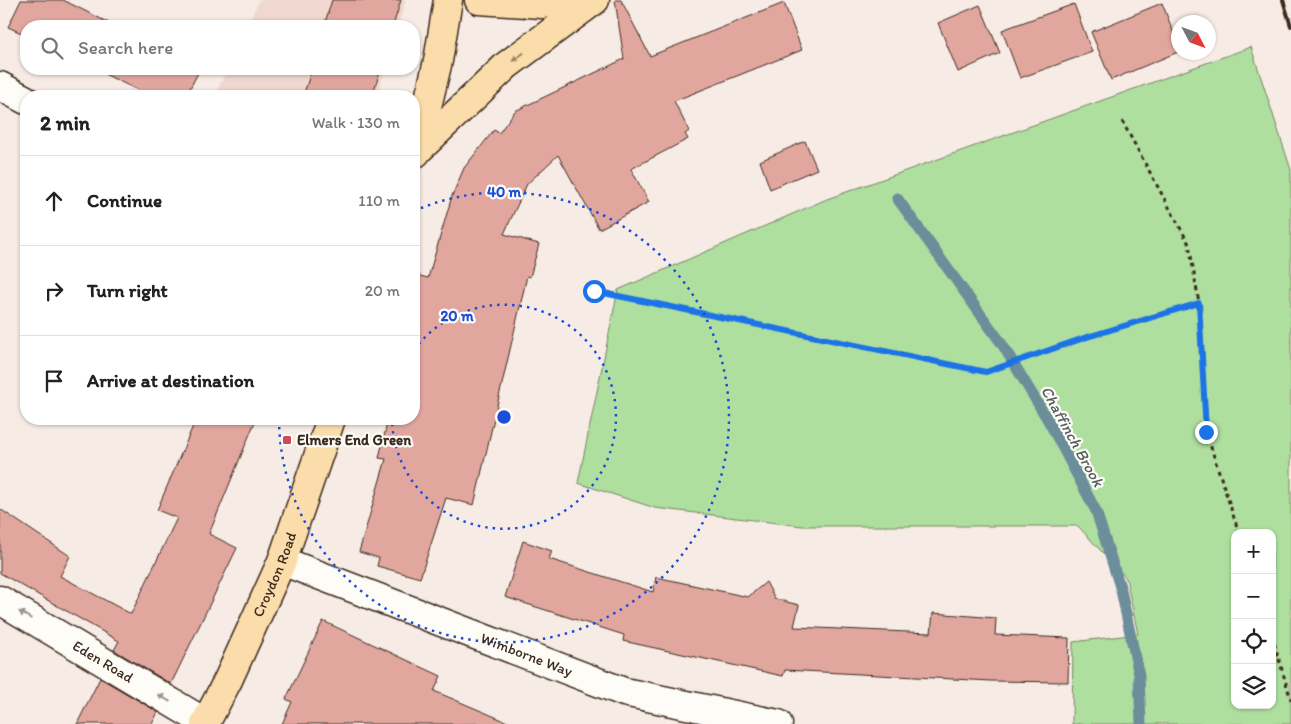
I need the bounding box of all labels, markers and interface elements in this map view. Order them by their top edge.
north arrow [1171,15,1216,60]
search box [20,20,420,75]
icon: search [38,34,66,62]
text: Search here [78,36,173,59]
one-way arrow [511,52,525,62]
text: 2 min [40,110,90,135]
text: Walk · 130 m [312,113,400,132]
text: 40 m [487,183,522,201]
icon: ahead [40,187,68,215]
text: Continue [87,189,162,212]
text: 110 m [358,191,400,210]
icon: right [40,277,68,305]
text: Turn right [87,279,168,302]
route start [583,280,606,303]
text: 20 m [365,281,400,300]
text: 20 m [440,307,474,325]
icon: arrive [40,367,68,395]
text: Arrive at destination [87,369,254,392]
water label: Chaffinch Brook [1037,383,1108,491]
centre of rings [495,408,513,426]
route end [1195,421,1218,444]
place label: Elmers End Green [297,431,412,449]
marker: Elmers End Green [281,434,293,446]
map controls [1231,529,1276,709]
button: + [1231,529,1276,574]
street label: Croydon Road [249,530,300,620]
button: − [1231,574,1276,619]
one-way arrow [18,610,31,619]
button: locate [1231,619,1276,664]
street label: Wimborne Way [478,629,575,680]
street label: Eden Road [69,636,137,687]
button: layers [1231,664,1276,709]
one-way arrow [158,693,171,702]

